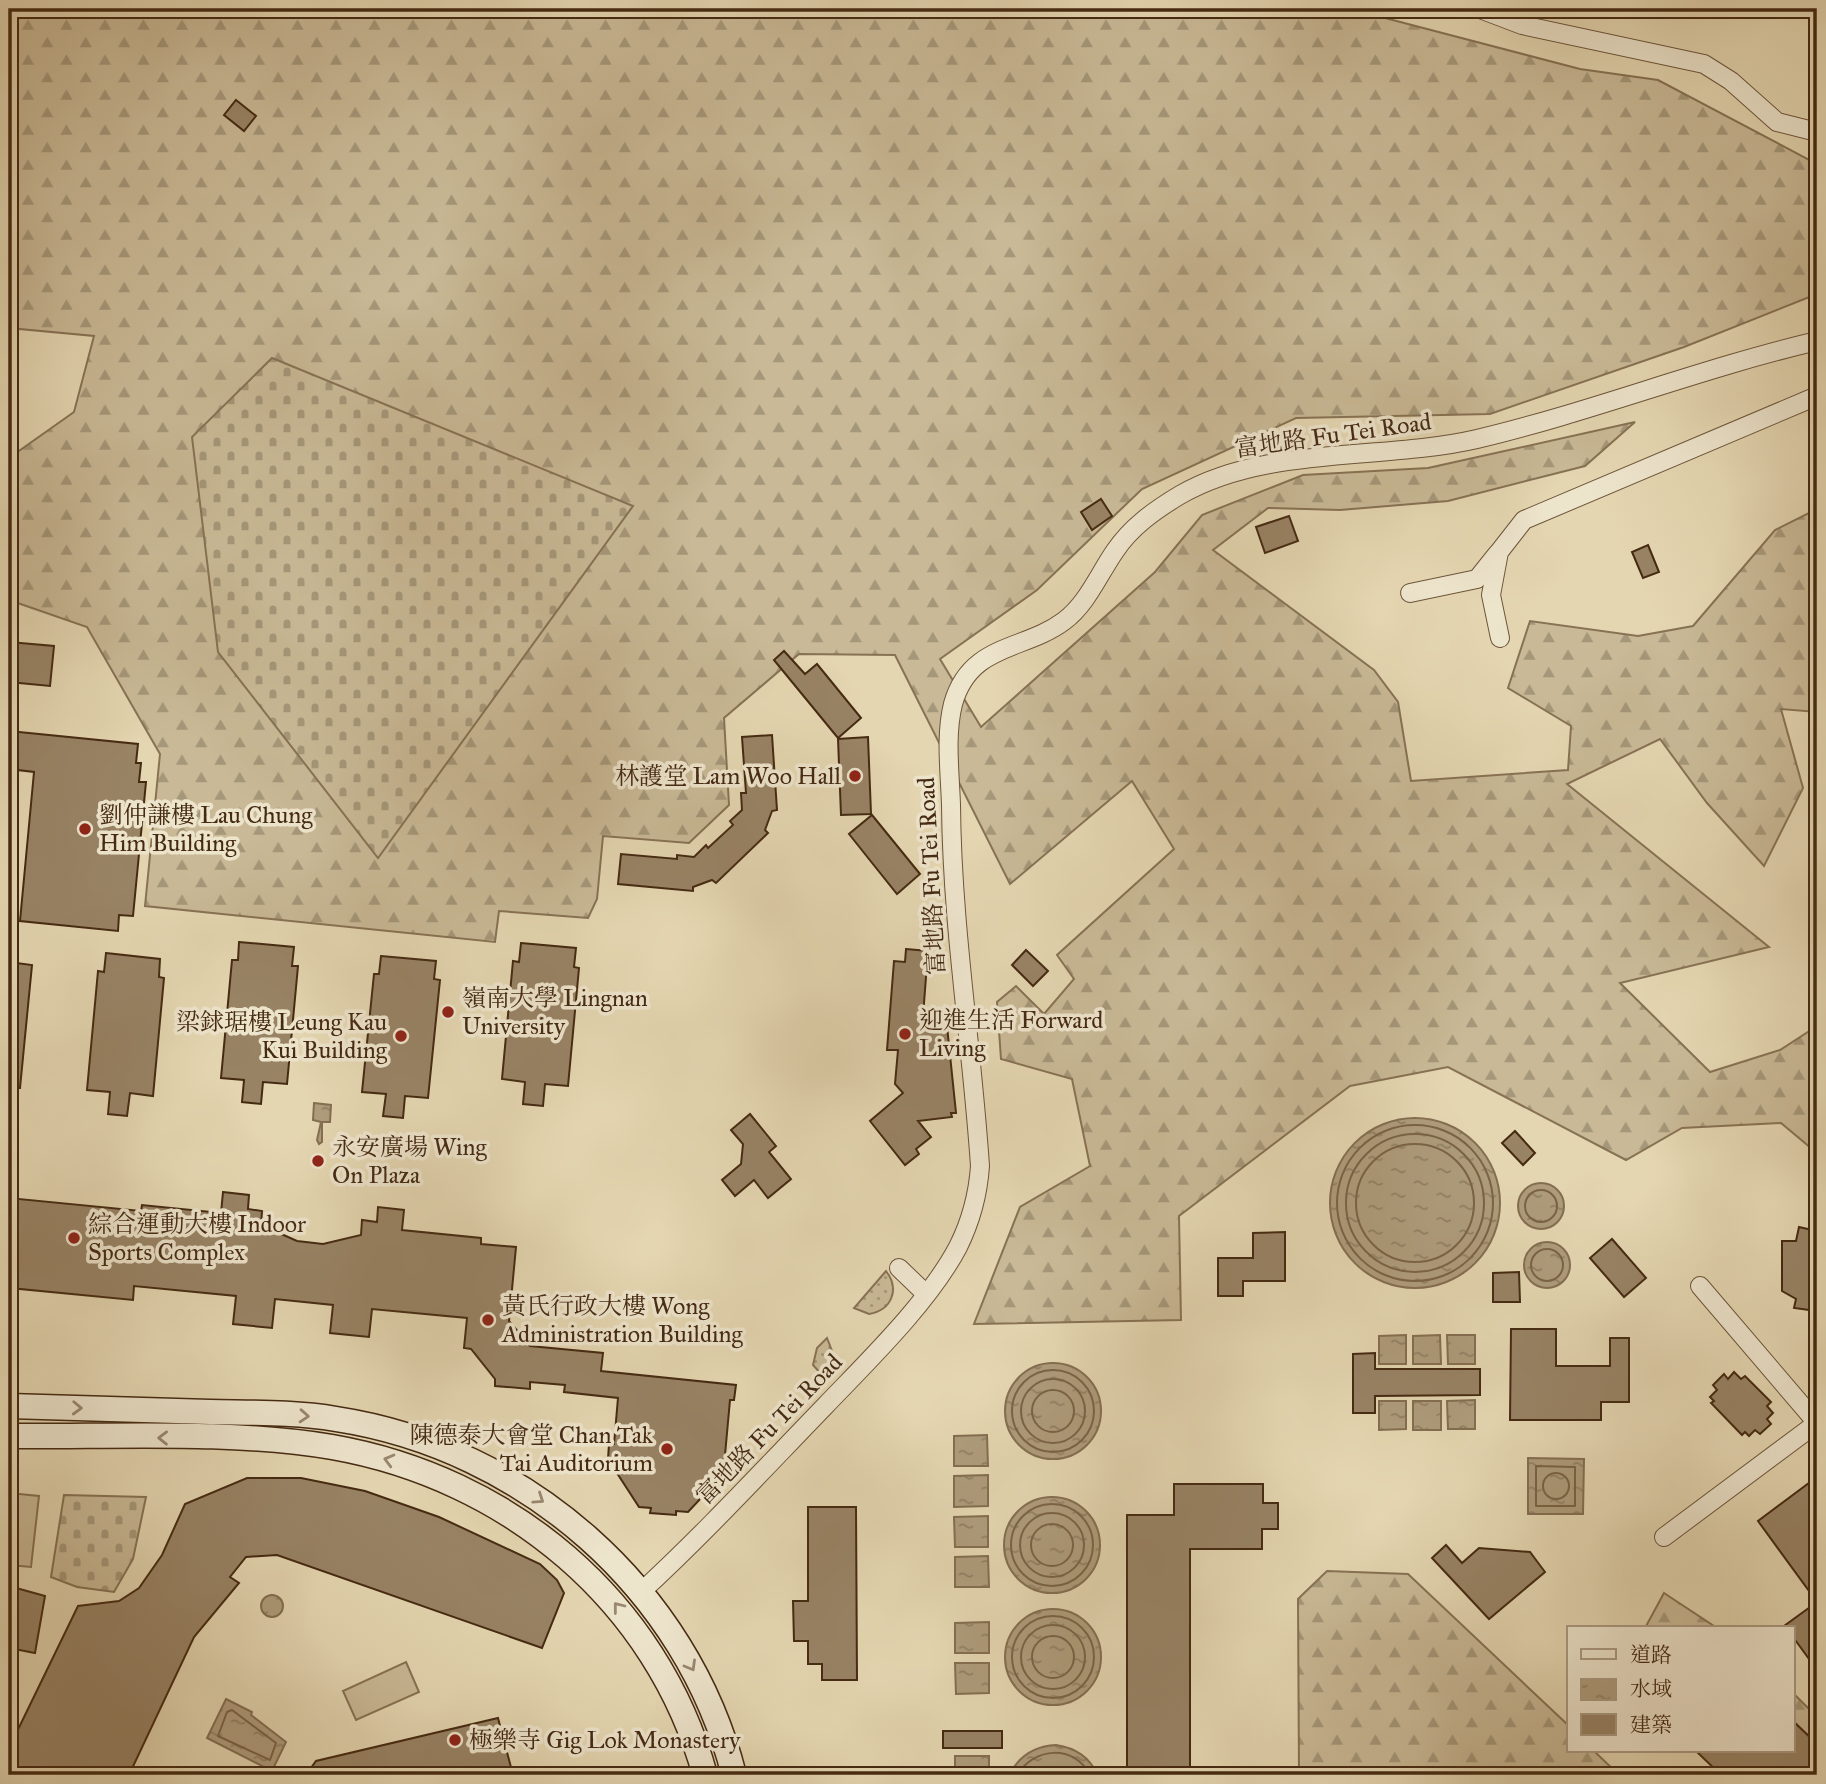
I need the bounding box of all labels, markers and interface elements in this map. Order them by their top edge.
street label: 富地路 Fu Tei Road [1233,406,1433,464]
place label: 林護堂 Lam Woo Hall [615,761,841,791]
marker: 林護堂 Lam Woo Hall [847,768,863,784]
street label: 富地路 Fu Tei Road [911,776,951,976]
place label: 劉仲謙樓 Lau Chung Him Building [99,800,313,858]
marker: 劉仲謙樓 Lau Chung Him Building [77,821,93,837]
place label: 嶺南大學 Lingnan University [462,983,648,1041]
marker: 嶺南大學 Lingnan University [440,1004,456,1020]
place label: 迎進生活 Forward Living [919,1005,1103,1063]
place label: 梁銶琚樓 Leung Kau Kui Building [176,1007,388,1065]
marker: 迎進生活 Forward Living [897,1026,913,1042]
marker: 梁銶琚樓 Leung Kau Kui Building [393,1028,409,1044]
place label: 永安廣場 Wing On Plaza [332,1132,488,1190]
marker: 永安廣場 Wing On Plaza [310,1153,326,1169]
place label: 綜合運動大樓 Indoor Sports Complex [88,1209,306,1267]
marker: 綜合運動大樓 Indoor Sports Complex [66,1230,82,1246]
place label: 黃氏行政大樓 Wong Administration Building [501,1291,744,1349]
marker: 黃氏行政大樓 Wong Administration Building [480,1312,496,1328]
street label: 富地路 Fu Tei Road [689,1347,849,1511]
one-way arrow [72,1400,83,1416]
one-way arrow [299,1408,310,1423]
place label: 陳德泰大會堂 Chan Tak Tai Auditorium [410,1420,654,1478]
one-way arrow [157,1430,168,1446]
marker: 陳德泰大會堂 Chan Tak Tai Auditorium [659,1441,675,1457]
one-way arrow [383,1454,395,1469]
one-way arrow [532,1491,545,1504]
one-way arrow [613,1603,626,1615]
legend [1567,1626,1794,1752]
text: 道路 [1630,1642,1672,1668]
one-way arrow [683,1658,696,1671]
text: 水域 [1630,1676,1672,1702]
text: 建築 [1630,1712,1672,1738]
place label: 極樂寺 Gig Lok Monastery [469,1725,741,1755]
marker: 極樂寺 Gig Lok Monastery [447,1732,463,1748]

